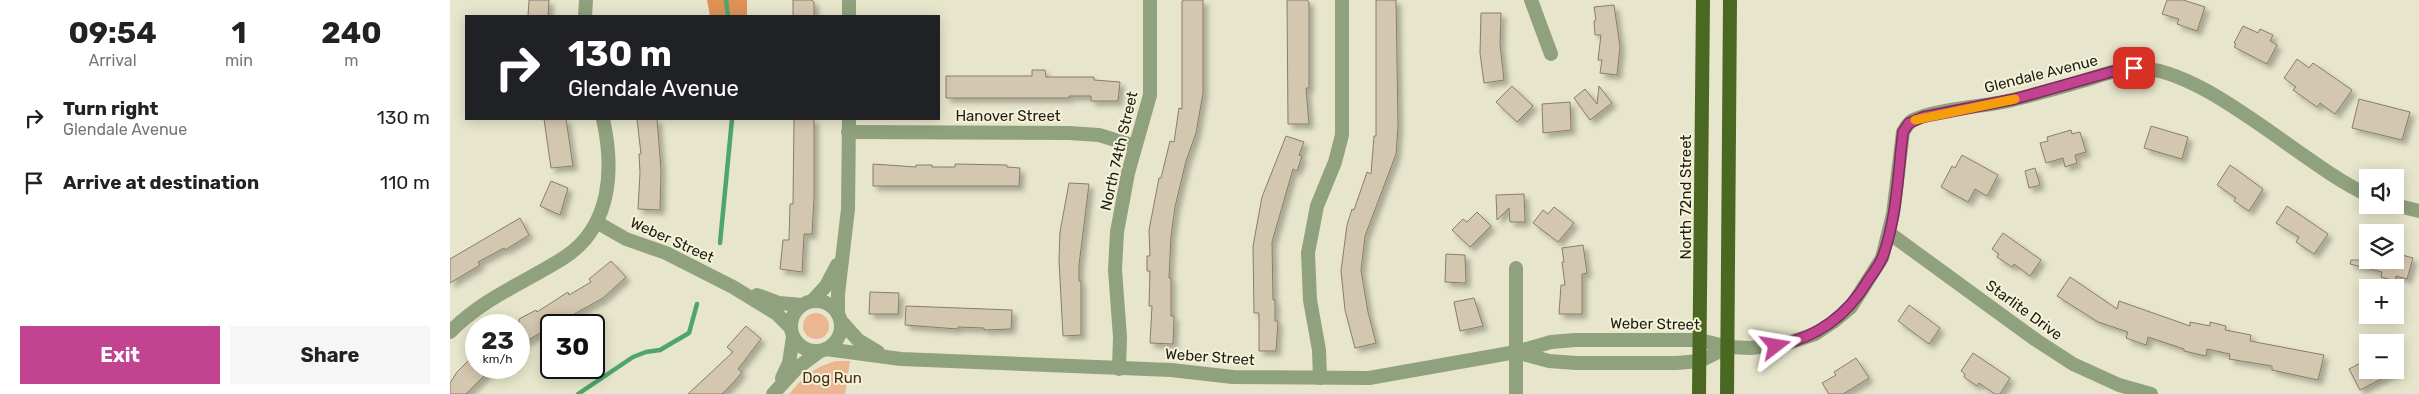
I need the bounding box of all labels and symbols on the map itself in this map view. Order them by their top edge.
pin [2113,47,2155,89]
street label: Glendale Avenue [1982,51,2100,97]
street label: North 74th Street [1097,89,1142,212]
street label: Hanover Street [955,107,1061,125]
street label: North 72nd Street [1677,134,1695,259]
street label: Weber Street [627,214,717,267]
street label: Starlite Drive [1982,276,2066,344]
speed limit sign: 30 [540,314,605,379]
street label: Weber Street [1610,314,1700,334]
position arrow [1749,319,1801,371]
street label: Weber Street [1165,345,1256,369]
park label: Dog Run [802,369,862,387]

